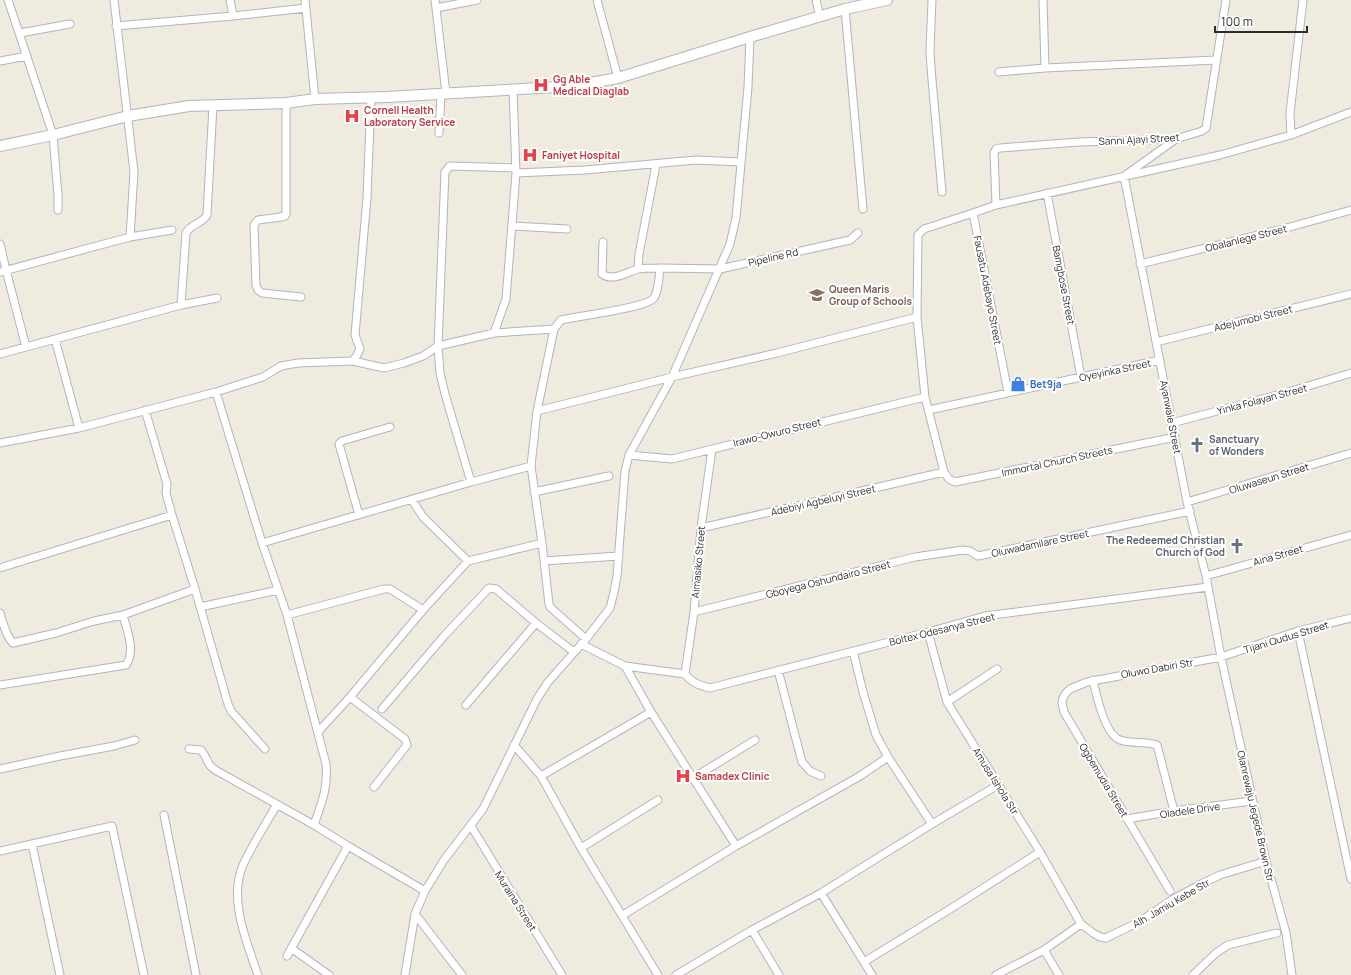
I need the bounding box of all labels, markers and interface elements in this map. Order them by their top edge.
scale bar [1215,8,1307,34]
text: 100 m [1221,13,1253,30]
place label: Gg Able Medical Diaglab [553,72,629,98]
hospital icon: Gg Able Medical Diaglab [532,76,550,94]
place label: Cornell Health Laboratory Service [364,103,455,129]
hospital icon: Cornell Health Laboratory Service [343,107,361,125]
street label: Sanni Ajayi Street [1098,130,1180,148]
hospital icon: Faniyet Hospital [521,146,539,164]
place label: Faniyet Hospital [542,148,620,162]
street label: Obalanlege Street [1204,221,1288,255]
street label: Fausatu Adebayo Street [971,234,1005,346]
street label: Pipeline Rd [747,244,799,270]
street label: Bamgbose Street [1049,244,1079,326]
place label: Queen Maris Group of Schools [829,282,913,308]
school or university icon: Queen Maris Group of Schools [808,286,826,304]
street label: Adejumobi Street [1212,301,1294,335]
street label: Oyeyinka Street [1078,356,1152,384]
shop icon: Bet9ja [1009,375,1027,393]
place label: Bet9ja [1030,377,1062,391]
street label: Ayanwale Street [1157,379,1185,455]
street label: Yinka Folayan Street [1215,380,1309,418]
street label: Irawo-Owuro Street [731,414,823,450]
place label: Sanctuary of Wonders [1209,432,1264,458]
church icon: Sanctuary of Wonders [1188,436,1206,454]
street label: Immortal Church Streets [1000,442,1114,480]
street label: Oluwaseun Street [1227,459,1311,497]
street label: Adebiyi Agbeluyi Street [769,481,877,519]
street label: Aimasiko Street [688,525,708,599]
street label: Oluwadamilare Street [990,526,1090,560]
place label: The Redeemed Christian Church of God [1106,533,1225,559]
church icon: The Redeemed Christian Church of God [1228,537,1246,555]
street label: Aina Street [1251,541,1305,569]
street label: Gboyega Oshundairo Street [764,557,892,601]
street label: Boltex Odesanya Street [888,609,996,649]
street label: Tijani Qudus Street [1242,617,1330,657]
street label: Oluwo Dabiri Str [1120,655,1195,681]
street label: Ogbemudia Street [1076,740,1132,820]
street label: Amusa Ishola Str [970,745,1022,818]
street label: Olanrewaju Jegede Brown Str [1234,749,1278,883]
hospital icon: Samadex Clinic [674,767,692,785]
place label: Samadex Clinic [695,769,770,783]
street label: Oladele Drive [1159,799,1221,821]
street label: Muraina Street [492,868,540,934]
street label: Alh. Jamiu Kebe Str [1130,875,1213,931]

